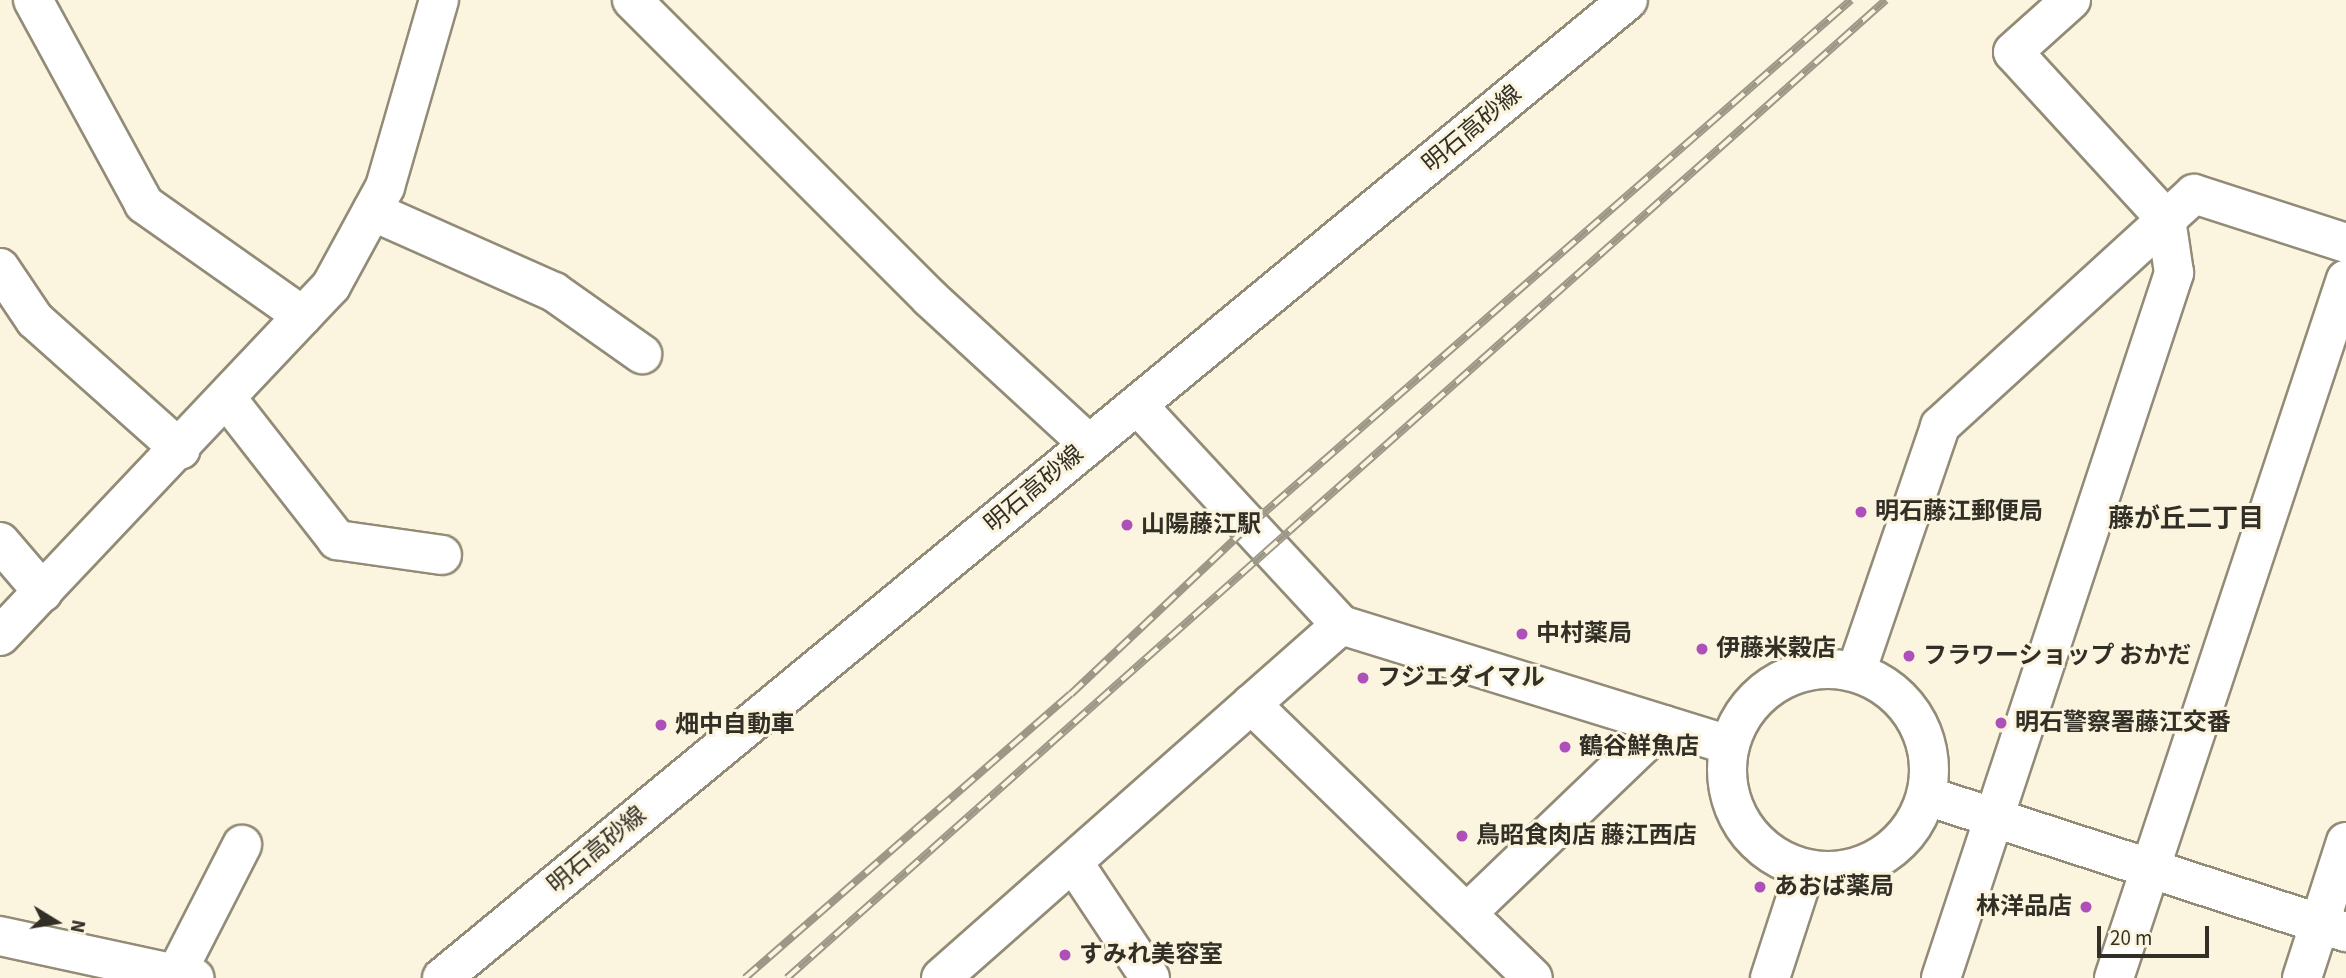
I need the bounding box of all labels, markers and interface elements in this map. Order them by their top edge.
street label: 明石高砂線 [1417,79,1527,179]
street label: 明石高砂線 [979,439,1089,539]
place label: 明石藤江郵便局 [1875,498,2043,526]
district label: 藤が丘二丁目 [2108,503,2264,535]
marker: 明石藤江郵便局 [1853,504,1869,520]
place label: 山陽藤江駅 [1141,511,1261,539]
marker: 山陽藤江駅 [1119,517,1135,533]
place label: 中村薬局 [1536,620,1632,648]
marker: 中村薬局 [1514,626,1530,642]
place label: 伊藤米穀店 [1716,635,1836,663]
marker: 伊藤米穀店 [1694,641,1710,657]
place label: フラワーショップ おかだ [1923,642,2192,670]
marker: フラワーショップ おかだ [1901,648,1917,664]
place label: フジエダイマル [1377,664,1545,692]
marker: フジエダイマル [1355,670,1371,686]
place label: 明石警察署藤江交番 [2015,709,2231,737]
place label: 畑中自動車 [675,711,795,739]
marker: 明石警察署藤江交番 [1993,715,2009,731]
marker: 畑中自動車 [653,717,669,733]
place label: 鶴谷鮮魚店 [1579,733,1699,761]
marker: 鶴谷鮮魚店 [1557,739,1573,755]
street label: 明石高砂線 [542,800,652,900]
place label: 鳥昭食肉店 藤江西店 [1476,822,1697,850]
marker: 鳥昭食肉店 藤江西店 [1454,828,1470,844]
place label: あおば薬局 [1774,873,1894,901]
marker: あおば薬局 [1752,879,1768,895]
north arrow [21,887,91,957]
place label: 林洋品店 [1976,893,2072,921]
marker: 林洋品店 [2078,899,2094,915]
scale bar [2101,912,2213,956]
text: N [63,917,92,935]
text: 20 m [2110,923,2152,953]
place label: すみれ美容室 [1079,941,1223,969]
marker: すみれ美容室 [1057,947,1073,963]

